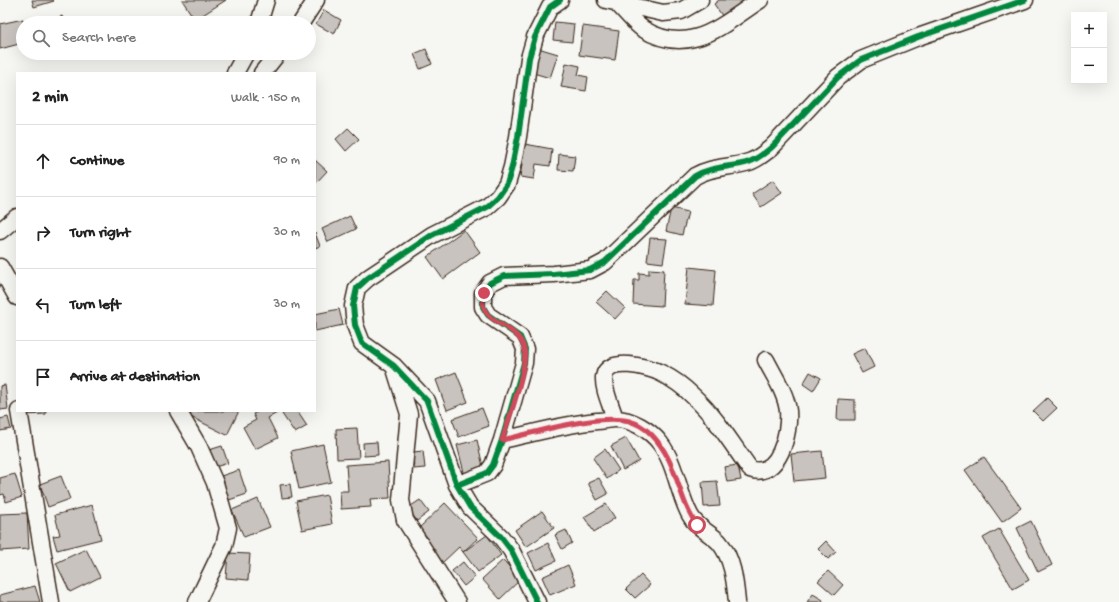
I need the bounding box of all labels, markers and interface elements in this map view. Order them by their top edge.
map controls [1071,12,1107,84]
button: + [1071,12,1107,48]
search box [16,16,316,60]
icon: search [30,27,52,49]
text: Search here [62,29,136,47]
button: − [1071,48,1107,84]
text: 2 min [32,88,68,108]
text: Walk · 150 m [231,91,300,106]
icon: ahead [32,150,54,172]
text: Continue [70,152,124,170]
text: 90 m [274,153,300,168]
icon: right [32,222,54,244]
text: Turn right [70,224,130,242]
text: 30 m [274,225,300,240]
route end [475,284,493,302]
icon: left [32,294,54,316]
text: Turn left [70,296,121,314]
text: 30 m [274,297,300,312]
icon: arrive [32,366,54,388]
text: Arrive at destination [70,368,200,386]
route start [688,516,706,534]

